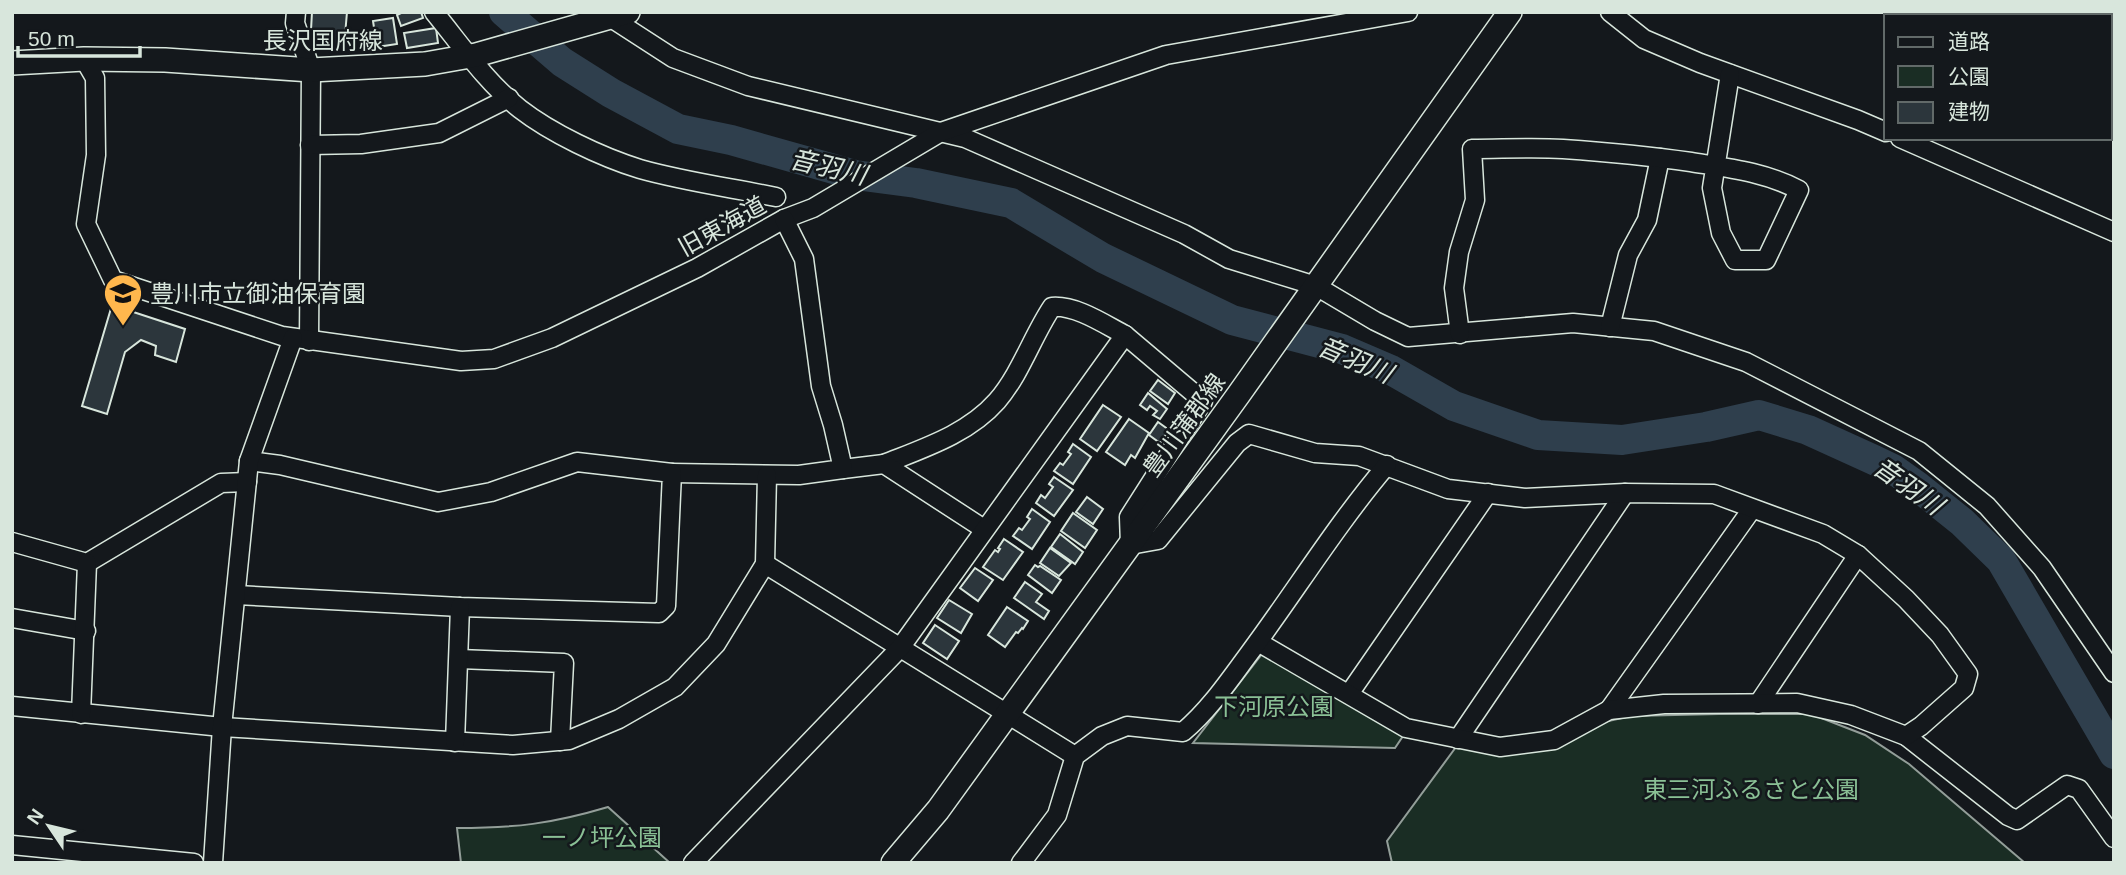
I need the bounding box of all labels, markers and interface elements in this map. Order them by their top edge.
scale bar [18,14,140,58]
legend [1884,14,2112,140]
text: 50 m [28,27,75,50]
street label: 長沢国府線 [263,27,383,54]
text: 道路 [1948,30,1990,53]
text: 公園 [1948,65,1990,88]
text: 建物 [1948,100,1990,123]
water label: 音羽川 [787,144,872,191]
street label: 旧東海道 [673,191,771,261]
school or university icon: 豊川市立御油保育園 [102,272,144,327]
place label: 豊川市立御油保育園 [150,280,366,307]
water label: 音羽川 [1313,331,1400,390]
street label: 豊川蒲郡線 [1138,369,1230,481]
water label: 音羽川 [1867,451,1951,522]
park label: 下河原公園 [1214,693,1334,720]
park label: 東三河ふるさと公園 [1643,776,1859,803]
north arrow [14,791,84,861]
text: N [23,805,48,828]
park label: 一ノ坪公園 [542,824,662,851]

